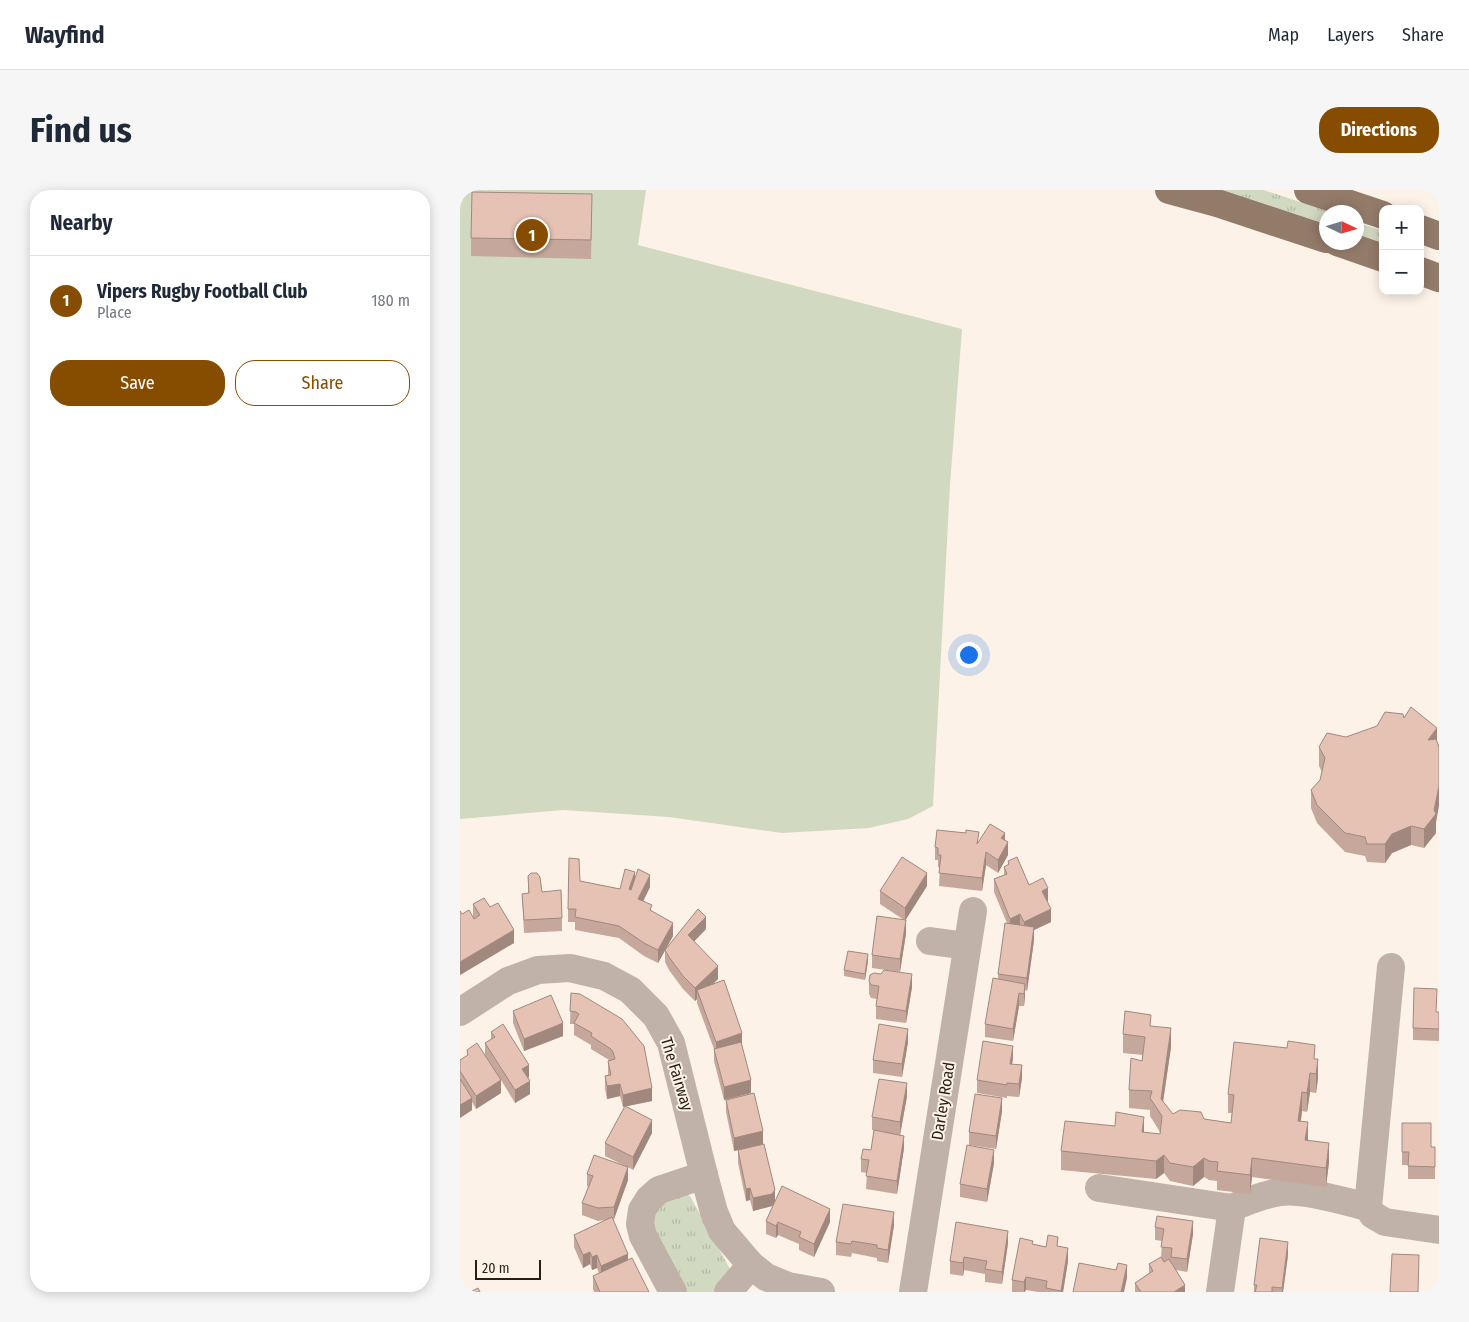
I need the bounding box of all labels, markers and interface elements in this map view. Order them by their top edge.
text: Wayfind [25,21,105,49]
text: Map [1268,24,1299,46]
text: Layers [1327,24,1374,46]
text: Share [1402,24,1444,46]
button: Directions [1319,107,1439,153]
text: Find us [30,109,132,151]
north arrow [1319,205,1364,250]
map controls [1379,205,1424,295]
button: + [1379,205,1424,250]
text: Nearby [50,210,112,236]
pin: 1 [516,216,548,254]
button: − [1379,250,1424,295]
text: Vipers Rugby Football Club [97,280,308,303]
text: 1 [63,291,69,310]
text: 180 m [371,291,410,310]
text: Place [97,303,132,322]
button: Save [50,360,225,406]
button: Share [235,360,410,406]
your location [956,642,982,668]
street label: The Fairway [657,1035,697,1114]
street label: Darley Road [927,1061,959,1141]
scale bar [475,1257,541,1280]
text: 20 m [482,1260,510,1277]

